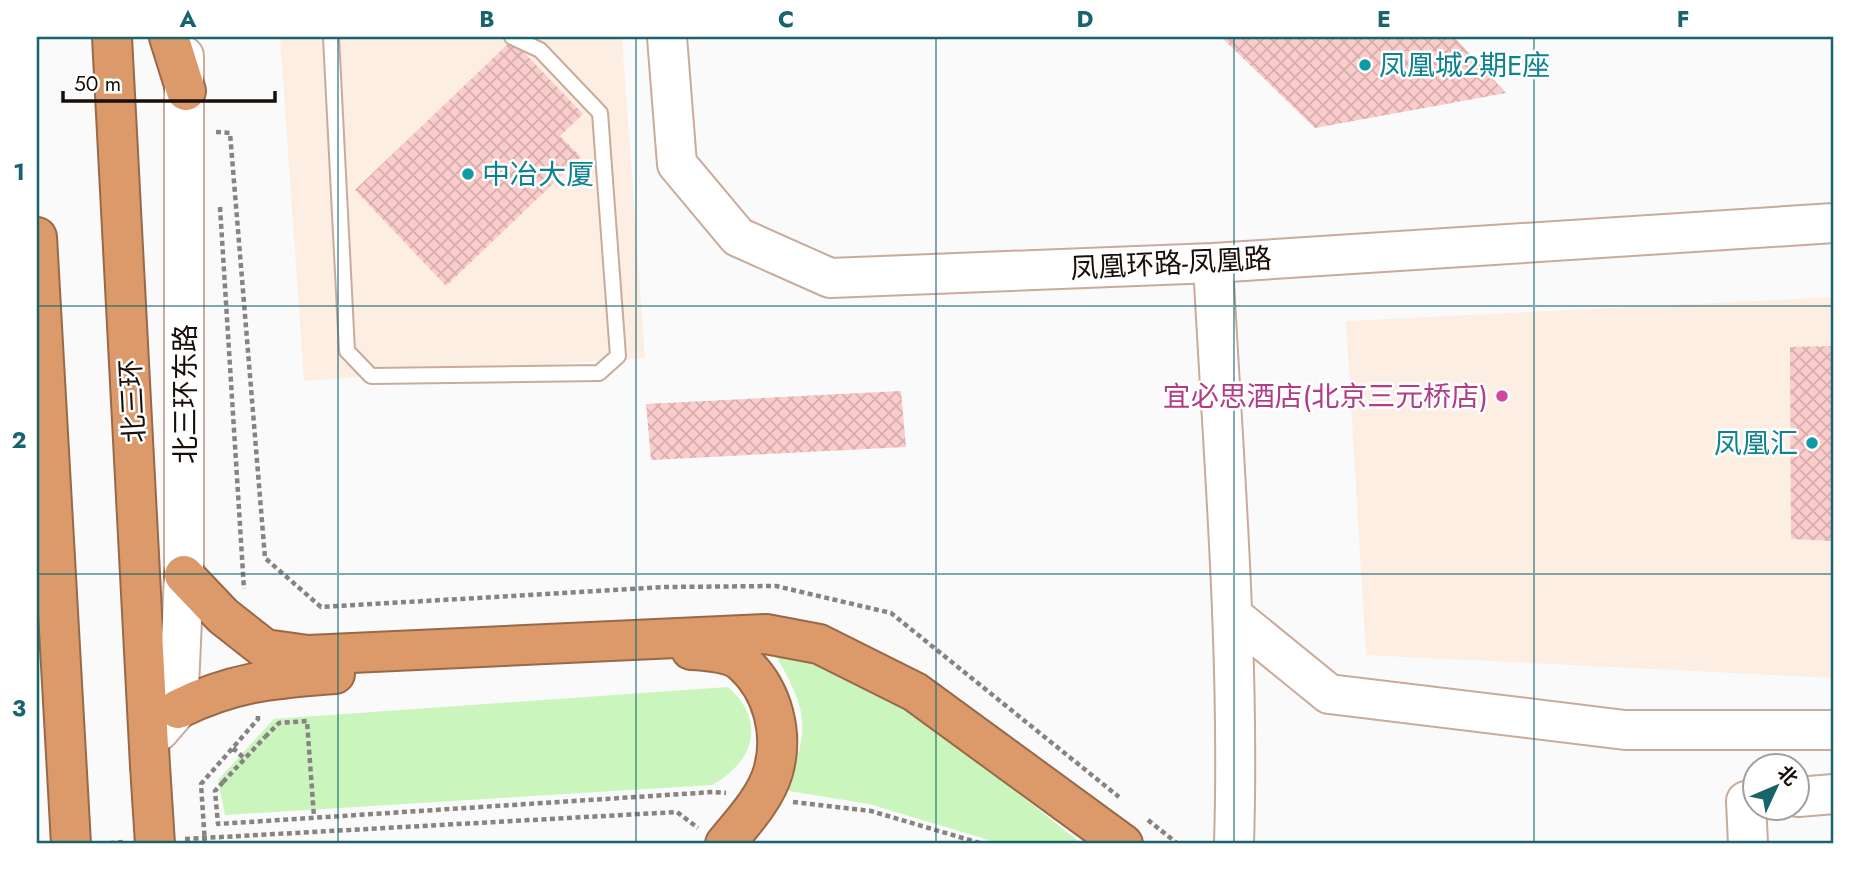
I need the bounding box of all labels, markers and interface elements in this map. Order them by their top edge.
text: A [179,2,197,36]
text: B [479,2,495,36]
text: C [778,2,794,36]
text: D [1077,2,1094,36]
text: E [1377,2,1391,36]
text: F [1677,2,1689,36]
place label: 凤凰城2期E座 [1379,45,1550,86]
marker: 凤凰城2期E座 [1357,57,1373,73]
scale bar [63,60,275,104]
text: 50 m [74,69,121,99]
place label: 中冶大厦 [482,154,594,195]
text: 1 [13,155,25,189]
marker: 中冶大厦 [460,166,476,182]
street label: 凤凰环路-凤凰路 [1069,238,1273,289]
street label: 北三环东路 [165,324,206,464]
street label: 北三环 [110,358,155,444]
place label: 宜必思酒店(北京三元桥店) [1163,376,1488,417]
marker: 宜必思酒店(北京三元桥店) [1494,388,1510,404]
text: 2 [11,423,27,457]
place label: 凤凰汇 [1714,423,1798,464]
marker: 凤凰汇 [1804,435,1820,451]
text: 3 [12,691,26,725]
north arrow [1742,752,1812,822]
text: 北 [1772,759,1804,792]

